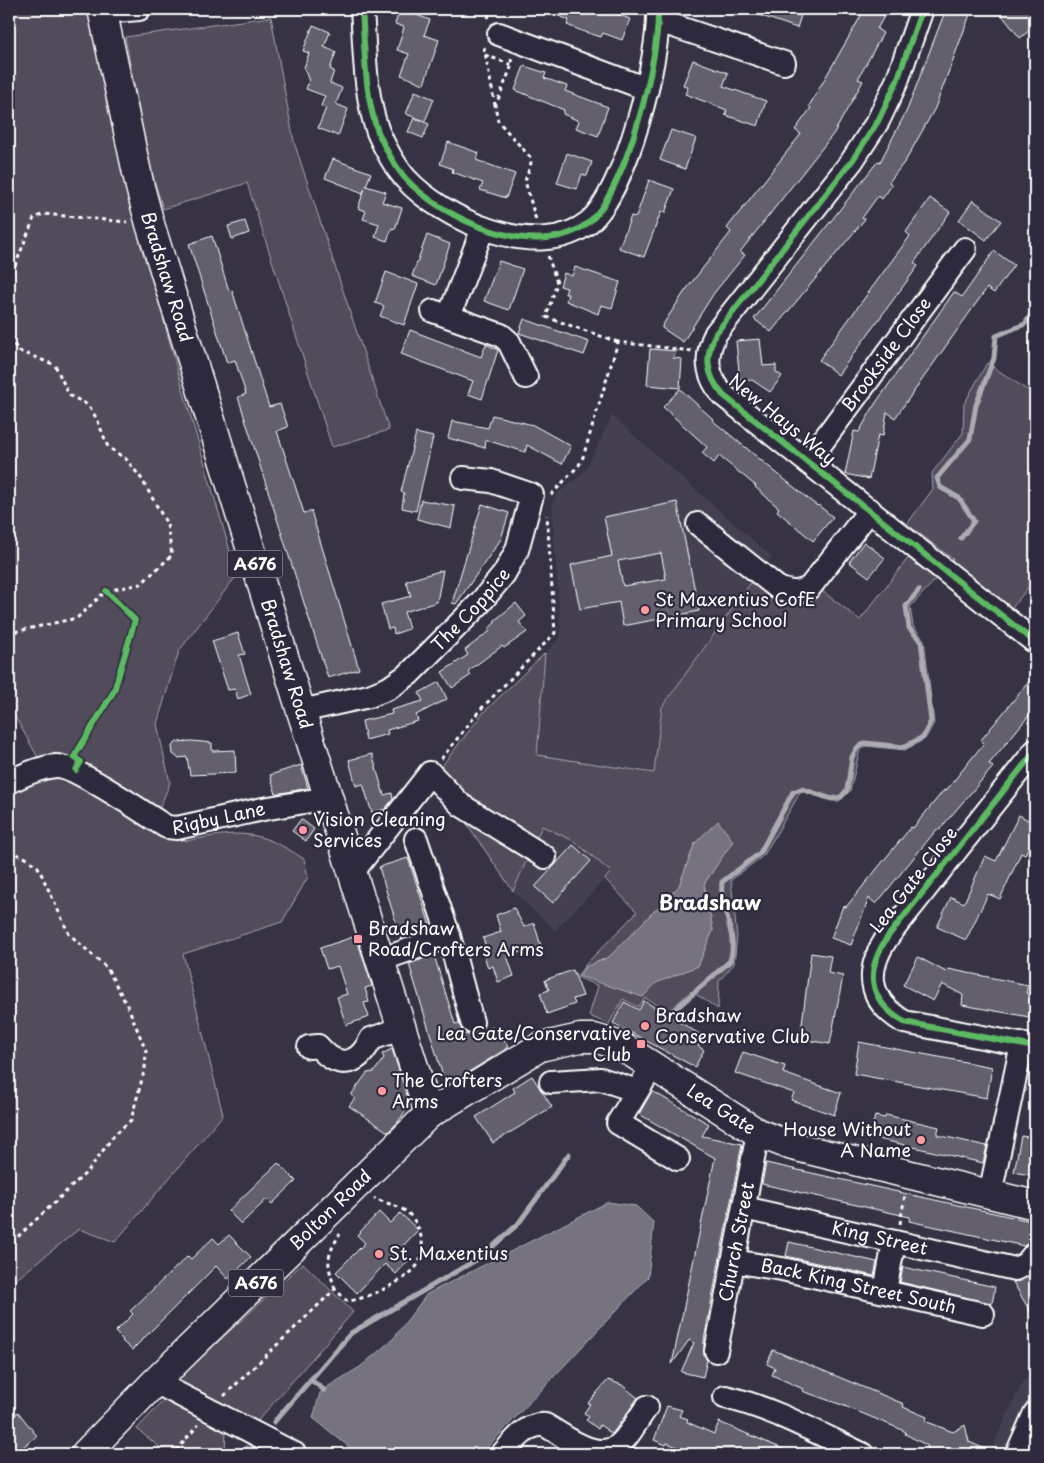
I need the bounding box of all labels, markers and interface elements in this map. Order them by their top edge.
street label: Bradshaw Road [135,209,201,345]
street label: Brookside Close [834,291,937,417]
street label: New Hays Way [723,367,843,471]
road number: A676 [228,550,282,578]
street label: The Coppice [424,561,516,657]
place label: St Maxentius CofE Primary School [655,585,816,633]
street label: Bradshaw Road [255,595,321,732]
marker: St Maxentius CofE Primary School [639,604,651,616]
street label: Rigby Lane [169,794,268,841]
place label: Vision Cleaning Services [313,805,446,853]
street label: Lea Gate Close [863,820,963,938]
marker: Vision Cleaning Services [297,824,309,836]
district label: Bradshaw [659,887,762,917]
place label: Bradshaw Road/Crofters Arms [368,914,544,962]
marker: Bradshaw Road/Crofters Arms [352,933,364,945]
place label: Bradshaw Conservative Club [655,1001,810,1049]
place label: Lea Gate/Conservative Club [437,1019,631,1067]
marker: Bradshaw Conservative Club [639,1020,651,1032]
marker: Lea Gate/Conservative Club [635,1038,647,1050]
place label: The Crofters Arms [392,1066,502,1114]
street label: Lea Gate [682,1076,762,1140]
marker: The Crofters Arms [376,1085,388,1097]
place label: House Without A Name [783,1115,911,1163]
marker: House Without A Name [915,1134,927,1146]
street label: Bolton Road [282,1162,377,1256]
street label: Church Street [711,1180,760,1304]
street label: King Street [829,1213,930,1261]
place label: St. Maxentius [389,1239,508,1266]
marker: St. Maxentius [373,1248,385,1260]
street label: Back King Street South [759,1251,959,1320]
road number: A676 [228,1270,284,1296]

